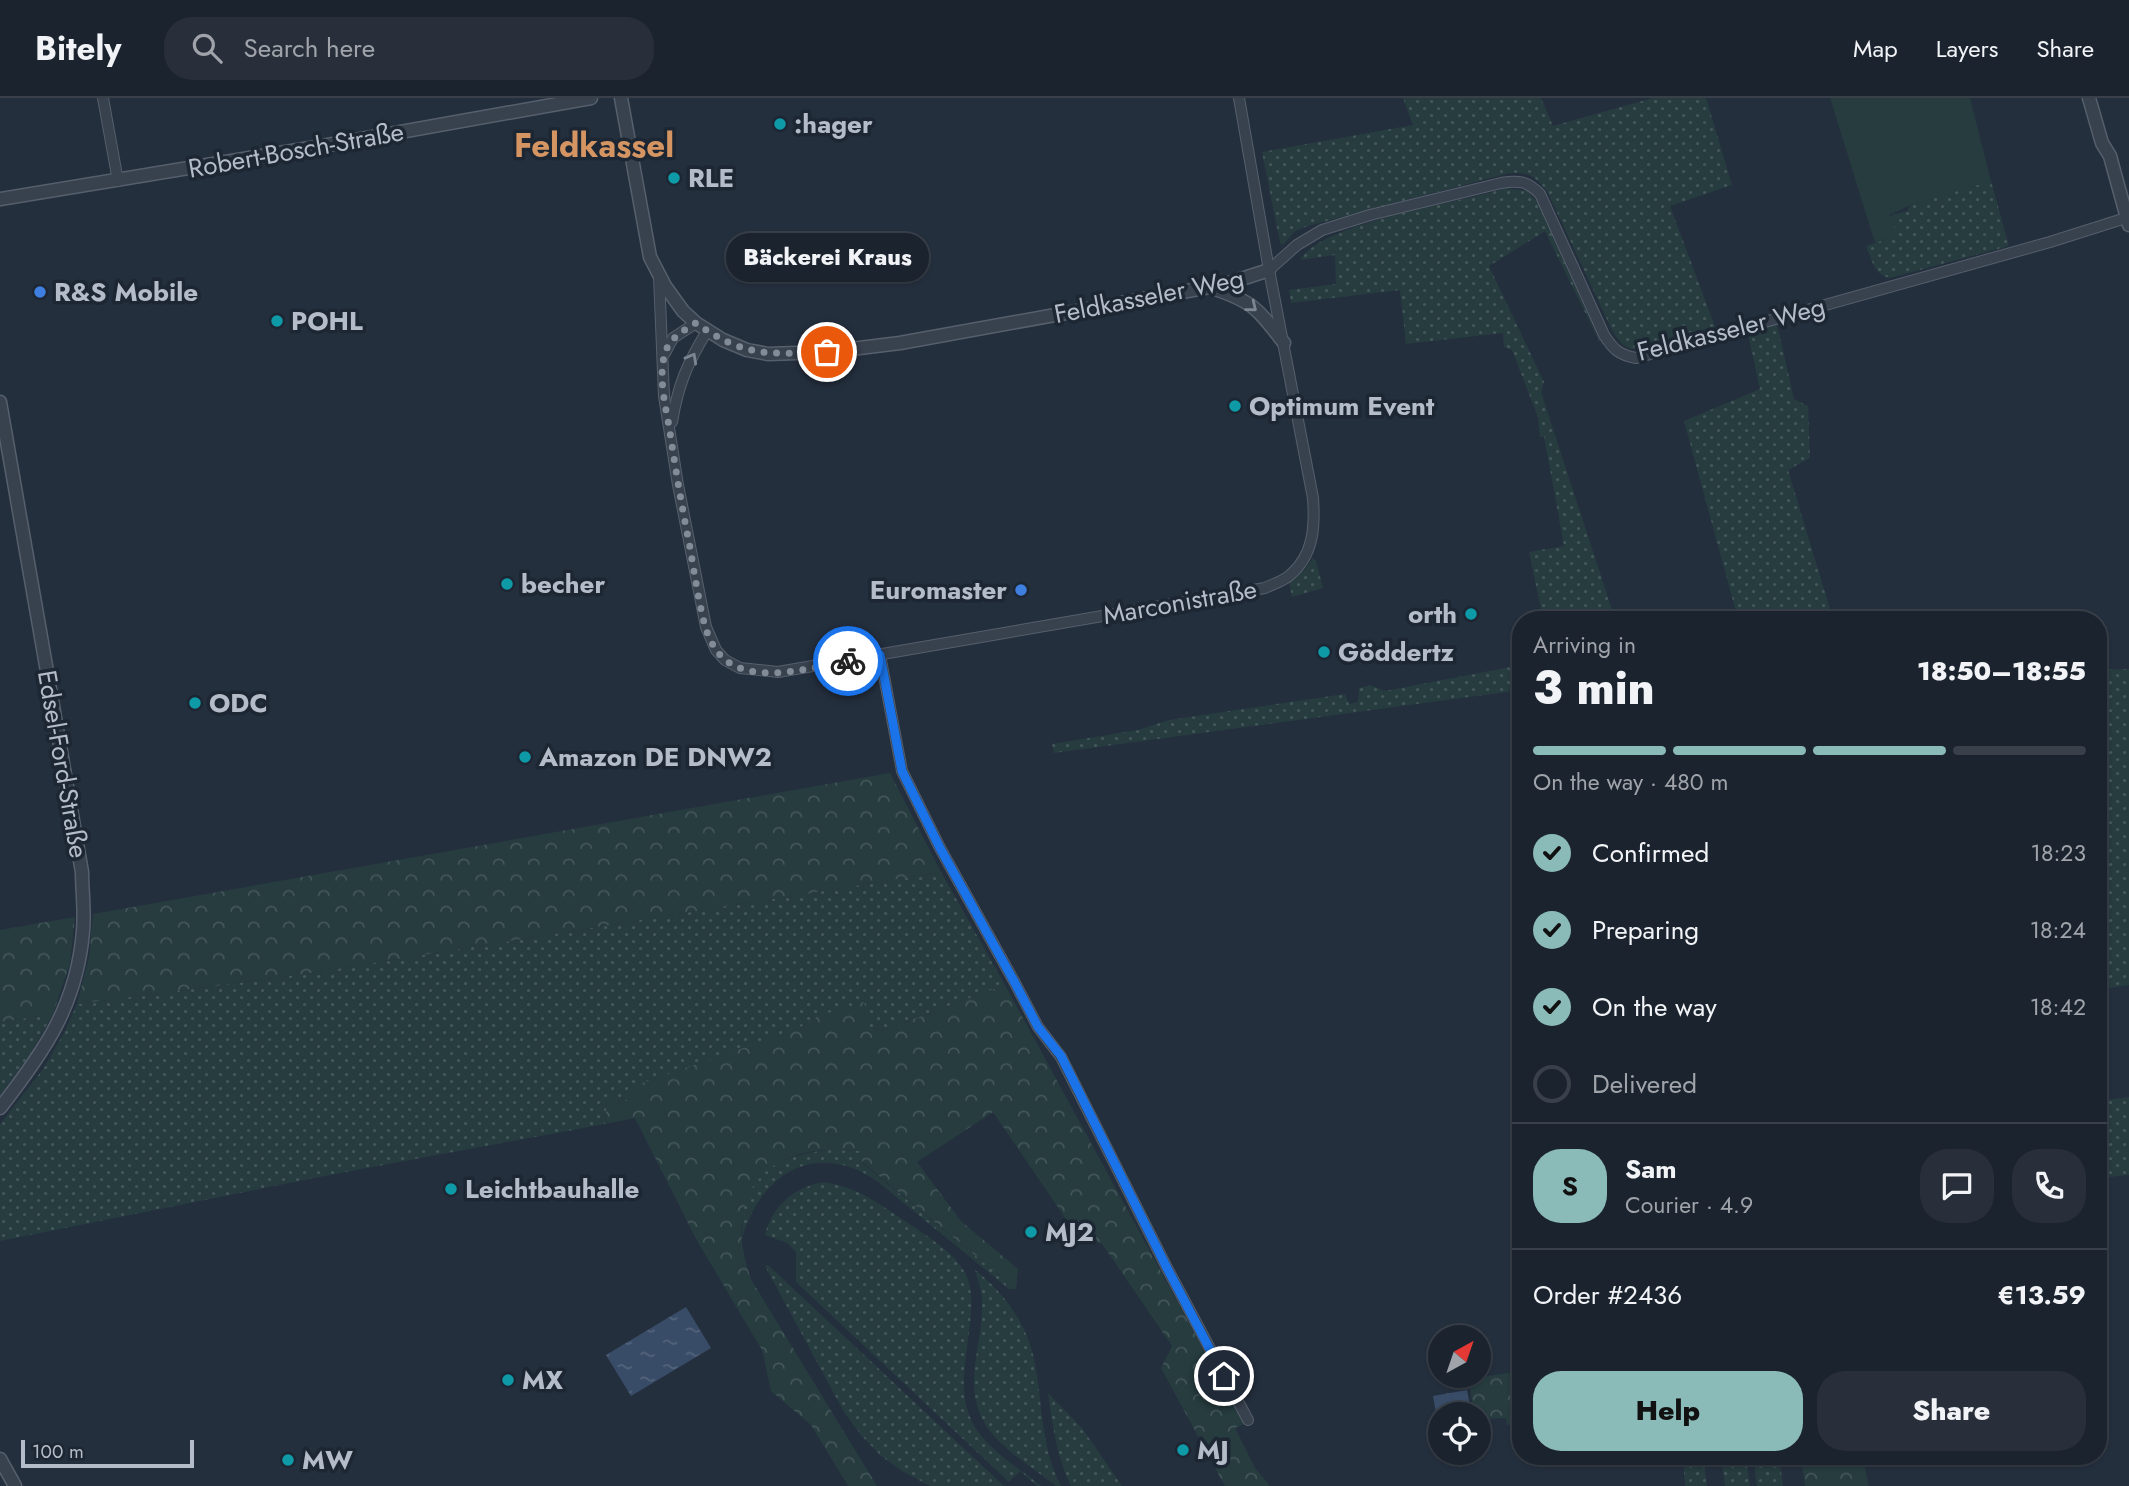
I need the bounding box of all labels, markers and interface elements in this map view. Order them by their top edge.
search box [164,17,654,80]
text: Bitely [35,25,122,72]
icon: search [188,29,226,67]
text: Search here [244,29,375,67]
text: Map [1853,31,1898,66]
text: Layers [1936,31,1998,66]
text: Share [2036,31,2094,66]
place label: :hager [794,105,873,143]
street label: Robert-Bosch-Straße [185,112,407,188]
marker: :hager [772,116,788,132]
district label: Feldkassel [514,122,674,169]
place label: RLE [688,159,734,197]
marker: RLE [666,170,682,186]
callout: Bäckerei Kraus [726,233,928,282]
text: Bäckerei Kraus [743,240,912,274]
street label: Feldkasseler Weg [1051,259,1247,333]
place label: R&S Mobile [54,273,198,311]
marker: R&S Mobile [32,284,48,300]
street label: Feldkasseler Weg [1633,287,1829,371]
one-way arrow [1244,299,1257,311]
place label: POHL [291,302,363,340]
marker: POHL [269,313,285,329]
pin [797,322,857,382]
icon: bag [808,333,846,371]
one-way arrow [684,352,697,365]
place label: Optimum Event [1249,387,1435,425]
marker: Optimum Event [1227,398,1243,414]
place label: becher [521,565,605,603]
street label: Marconistraße [1100,570,1260,634]
place label: Euromaster [870,571,1007,609]
marker: becher [499,576,515,592]
marker: Euromaster [1013,582,1029,598]
place label: orth [1408,595,1457,633]
marker: orth [1463,606,1479,622]
courier [813,626,883,696]
text: Arriving in [1533,628,1636,662]
place label: Göddertz [1338,633,1454,671]
icon: bike [829,642,867,680]
marker: Göddertz [1316,644,1332,660]
text: 18:50–18:55 [1917,652,2086,690]
text: 3 min [1533,655,1655,721]
street label: Edsel-Ford-Straße [28,667,98,861]
place label: ODC [209,684,268,722]
marker: ODC [187,695,203,711]
place label: Amazon DE DNW2 [538,738,772,776]
marker: Amazon DE DNW2 [517,749,533,765]
text: On the way · 480 m [1533,765,1729,799]
icon: check [1533,834,1571,872]
text: Confirmed [1592,834,1709,872]
text: 18:23 [2031,836,2086,870]
icon: check [1533,911,1571,949]
text: Preparing [1592,911,1699,949]
text: 18:24 [2030,913,2086,947]
icon: check [1533,988,1571,1026]
text: On the way [1592,988,1717,1026]
text: 18:42 [2030,990,2086,1024]
text: Delivered [1592,1065,1697,1103]
button: chat [1920,1149,1994,1223]
button: phone [2012,1149,2086,1223]
text: Sam [1625,1150,1677,1188]
text: S [1562,1167,1578,1205]
place label: Leichtbauhalle [465,1170,640,1208]
marker: Leichtbauhalle [443,1181,459,1197]
text: Courier · 4.9 [1625,1188,1753,1222]
place label: MJ2 [1045,1213,1094,1251]
marker: MJ2 [1023,1224,1039,1240]
text: Order #2436 [1533,1276,1682,1314]
text: €13.59 [1997,1276,2086,1314]
north arrow [1428,1325,1491,1388]
map controls [1428,1325,1491,1465]
pin [1194,1346,1254,1406]
icon: home [1205,1357,1243,1395]
place label: MX [522,1361,563,1399]
button: Help [1533,1371,1803,1451]
button: Share [1817,1371,2086,1451]
marker: MX [500,1372,516,1388]
button: locate [1428,1402,1491,1465]
place label: MJ [1197,1431,1229,1469]
scale bar [21,1437,194,1469]
text: 100 m [32,1438,84,1465]
place label: MW [302,1441,353,1479]
marker: MJ [1175,1442,1191,1458]
marker: MW [280,1452,296,1468]

